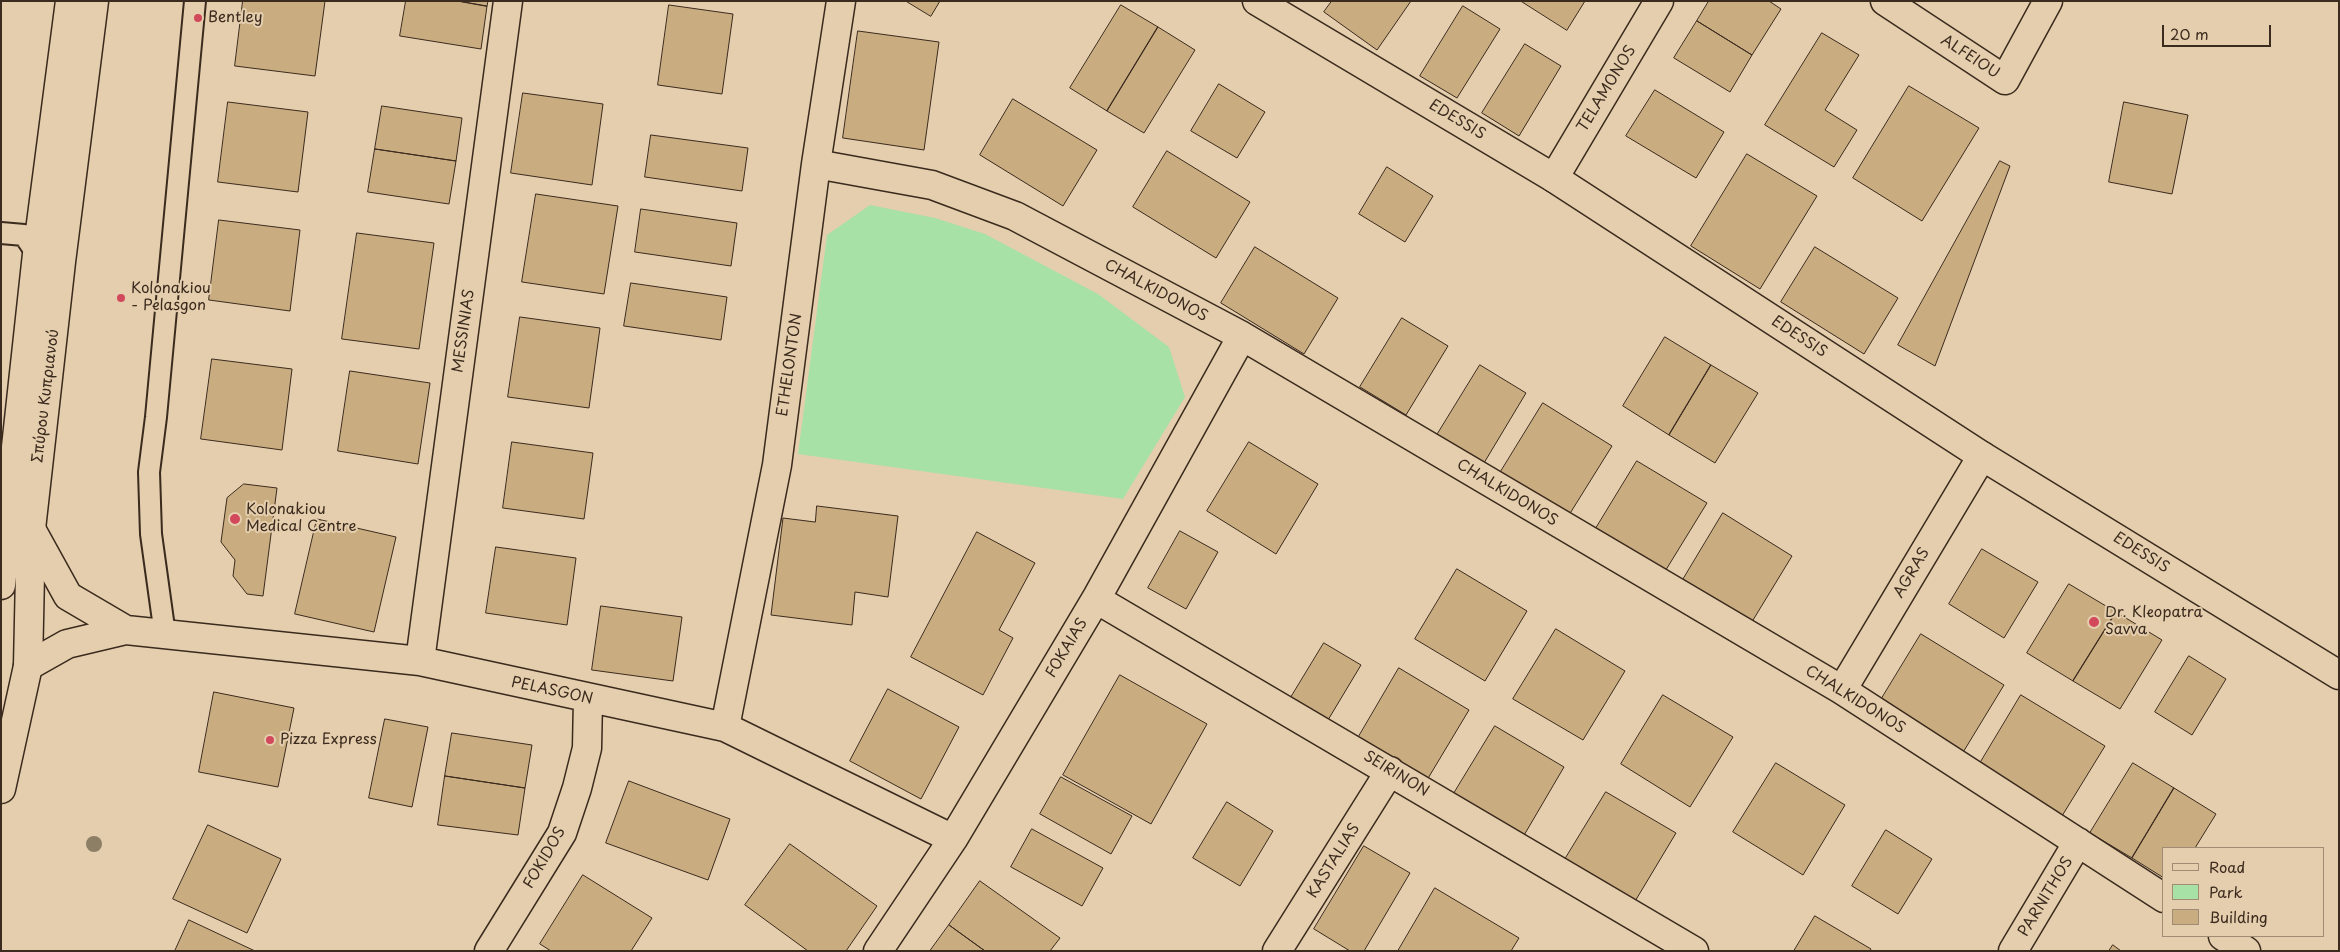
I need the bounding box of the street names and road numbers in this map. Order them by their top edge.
street label: ALFEIOU [1937,31,2003,83]
street label: TELAMONOS [1574,42,1640,136]
street label: EDESSIS [1426,96,1488,144]
street label: CHALKIDONOS [1101,256,1211,326]
street label: MESSINIAS [449,288,479,374]
street label: ETHELONTON [774,312,806,418]
street label: EDESSIS [1768,312,1830,362]
street label: Σπύρου Κυπριανού [29,328,63,464]
street label: CHALKIDONOS [1453,456,1561,530]
street label: EDESSIS [2110,529,2172,577]
street label: AGRAS [1890,545,1934,601]
street label: FOKAIAS [1042,615,1092,681]
street label: CHALKIDONOS [1802,662,1908,738]
street label: PELASGON [510,674,594,708]
street label: SEIRINON [1360,747,1432,801]
street label: KASTALIAS [1304,820,1364,902]
street label: FOKIDOS [520,824,570,892]
street label: PARNITHOS [2015,854,2077,940]

